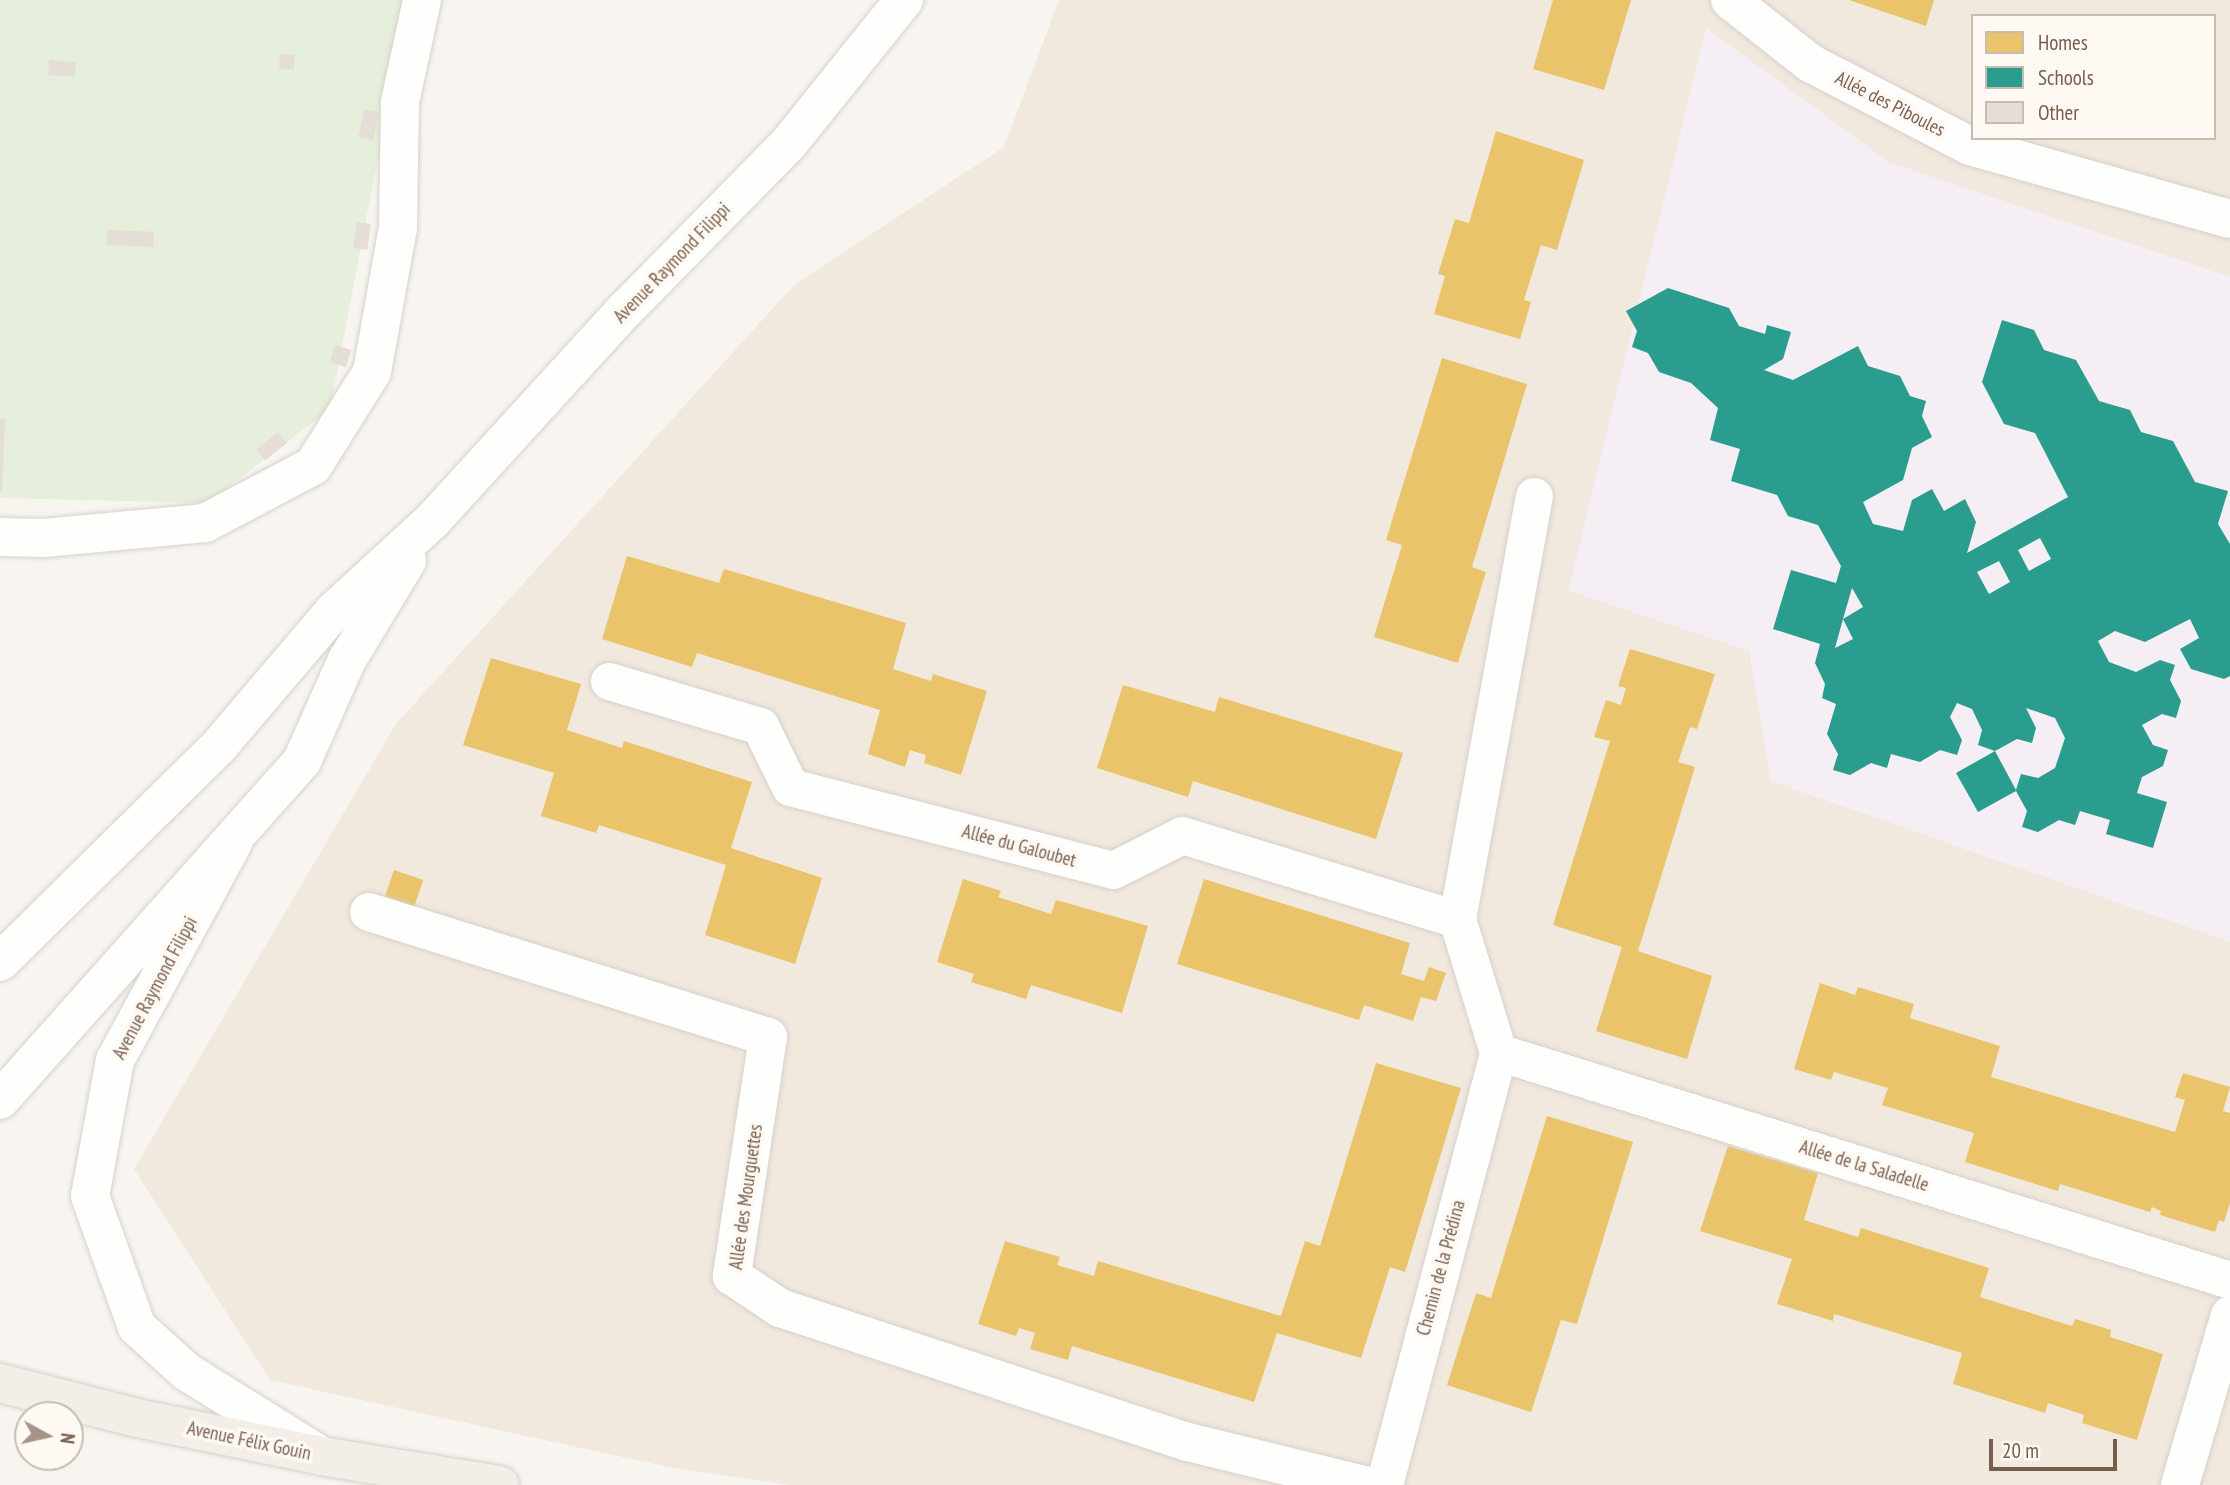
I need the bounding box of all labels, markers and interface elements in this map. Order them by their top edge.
legend [1971,14,2216,140]
text: Homes [2038,29,2088,56]
text: Schools [2038,64,2094,91]
street label: Allée des Piboules [1831,67,1949,141]
text: Other [2038,99,2079,126]
street label: Avenue Raymond Filippi [609,198,735,328]
street label: Allée du Galoubet [960,820,1078,872]
street label: Avenue Raymond Filippi [108,913,202,1063]
street label: Allée des Mourguettes [725,1123,767,1271]
street label: Allée de la Saladelle [1797,1135,1931,1197]
street label: Chemin de la Prédina [1412,1198,1470,1338]
north arrow [14,1401,84,1471]
street label: Avenue Félix Gouin [185,1417,313,1465]
scale bar [1992,1426,2120,1470]
text: N [55,1432,80,1445]
text: 20 m [2002,1437,2039,1464]

